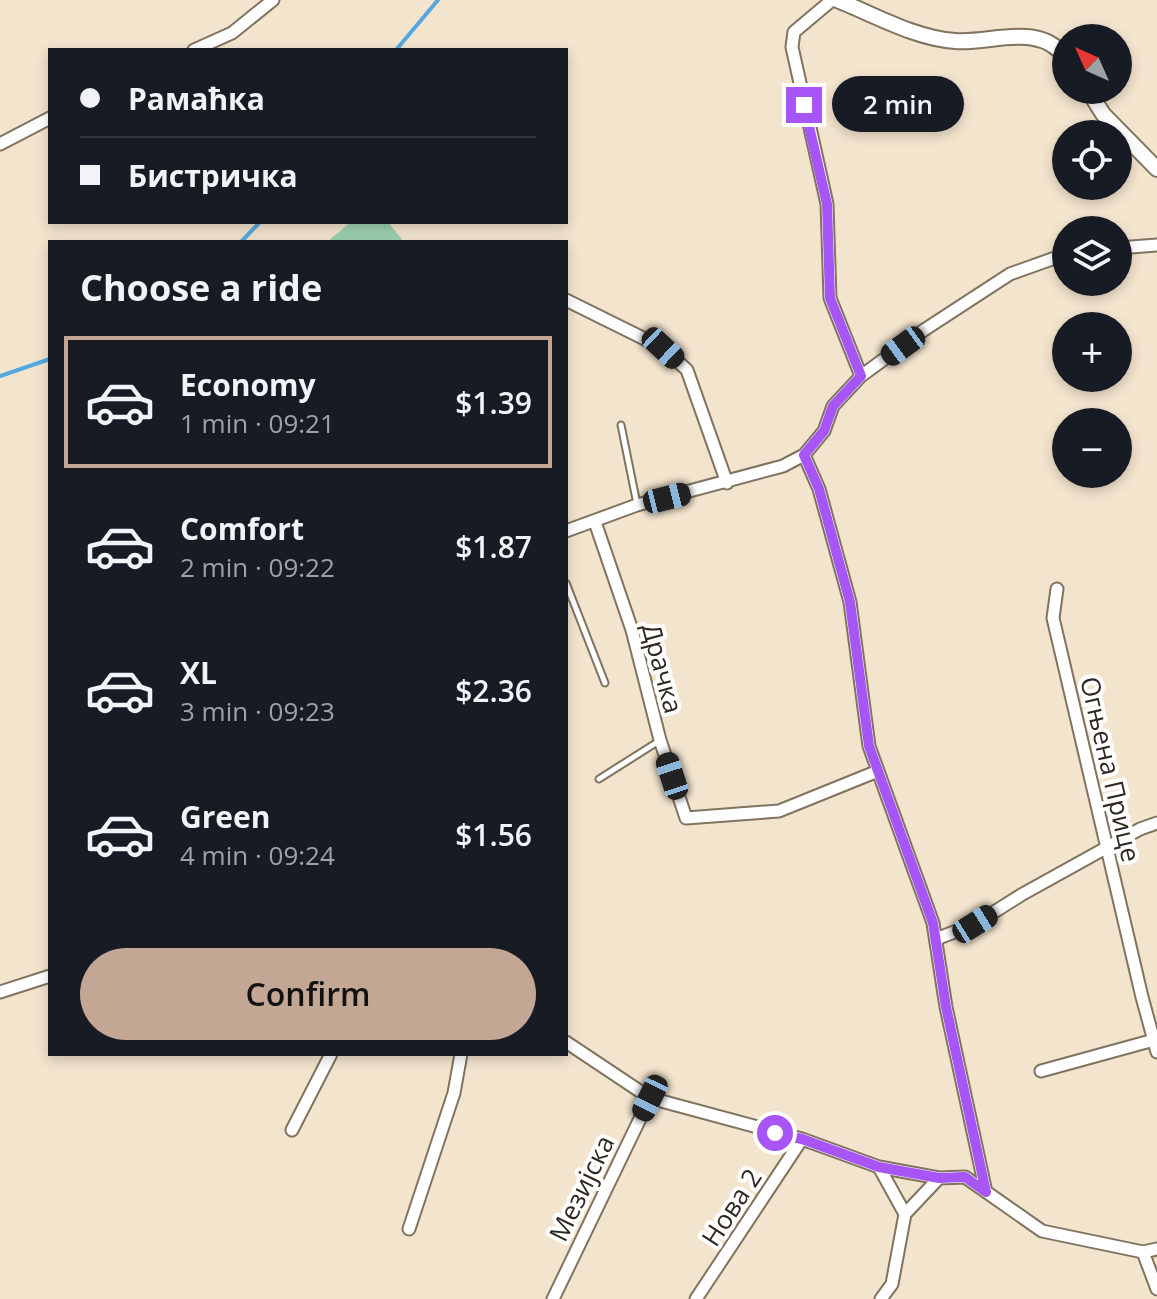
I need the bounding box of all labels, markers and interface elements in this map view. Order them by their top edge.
north arrow [1052,24,1132,104]
map controls [1052,24,1132,488]
callout: 2 min [832,77,964,133]
text: Рамаћка [128,78,265,119]
text: 2 min [863,86,933,122]
route end [786,87,822,123]
button: locate [1052,120,1132,200]
text: Бистричка [128,155,298,196]
button: layers [1052,216,1132,296]
text: Choose a ride [80,263,322,312]
button: + [1052,312,1132,392]
car [877,322,929,370]
car [637,323,689,373]
text: Economy [180,364,316,405]
icon: car [84,366,156,438]
text: $1.39 [455,382,532,423]
text: 1 min · 09:21 [180,405,335,441]
button: − [1052,408,1132,488]
car [641,481,693,515]
text: Comfort [180,508,304,549]
icon: car [84,510,156,582]
text: $1.87 [455,526,532,567]
text: 2 min · 09:22 [180,549,335,585]
street label: Драчка [634,619,692,717]
text: XL [180,652,217,693]
icon: car [84,654,156,726]
text: $2.36 [455,670,532,711]
street label: Огњена Прице [1072,673,1150,865]
text: 3 min · 09:23 [180,693,335,729]
car [653,749,691,803]
text: Green [180,796,271,837]
icon: car [84,798,156,870]
text: $1.56 [455,814,532,855]
text: 4 min · 09:24 [180,837,335,873]
car [948,901,1002,947]
button: Confirm [80,948,536,1040]
car [629,1071,671,1125]
route start [757,1115,793,1151]
street label: Мезијска [540,1129,622,1247]
street label: Нова 2 [693,1161,769,1253]

